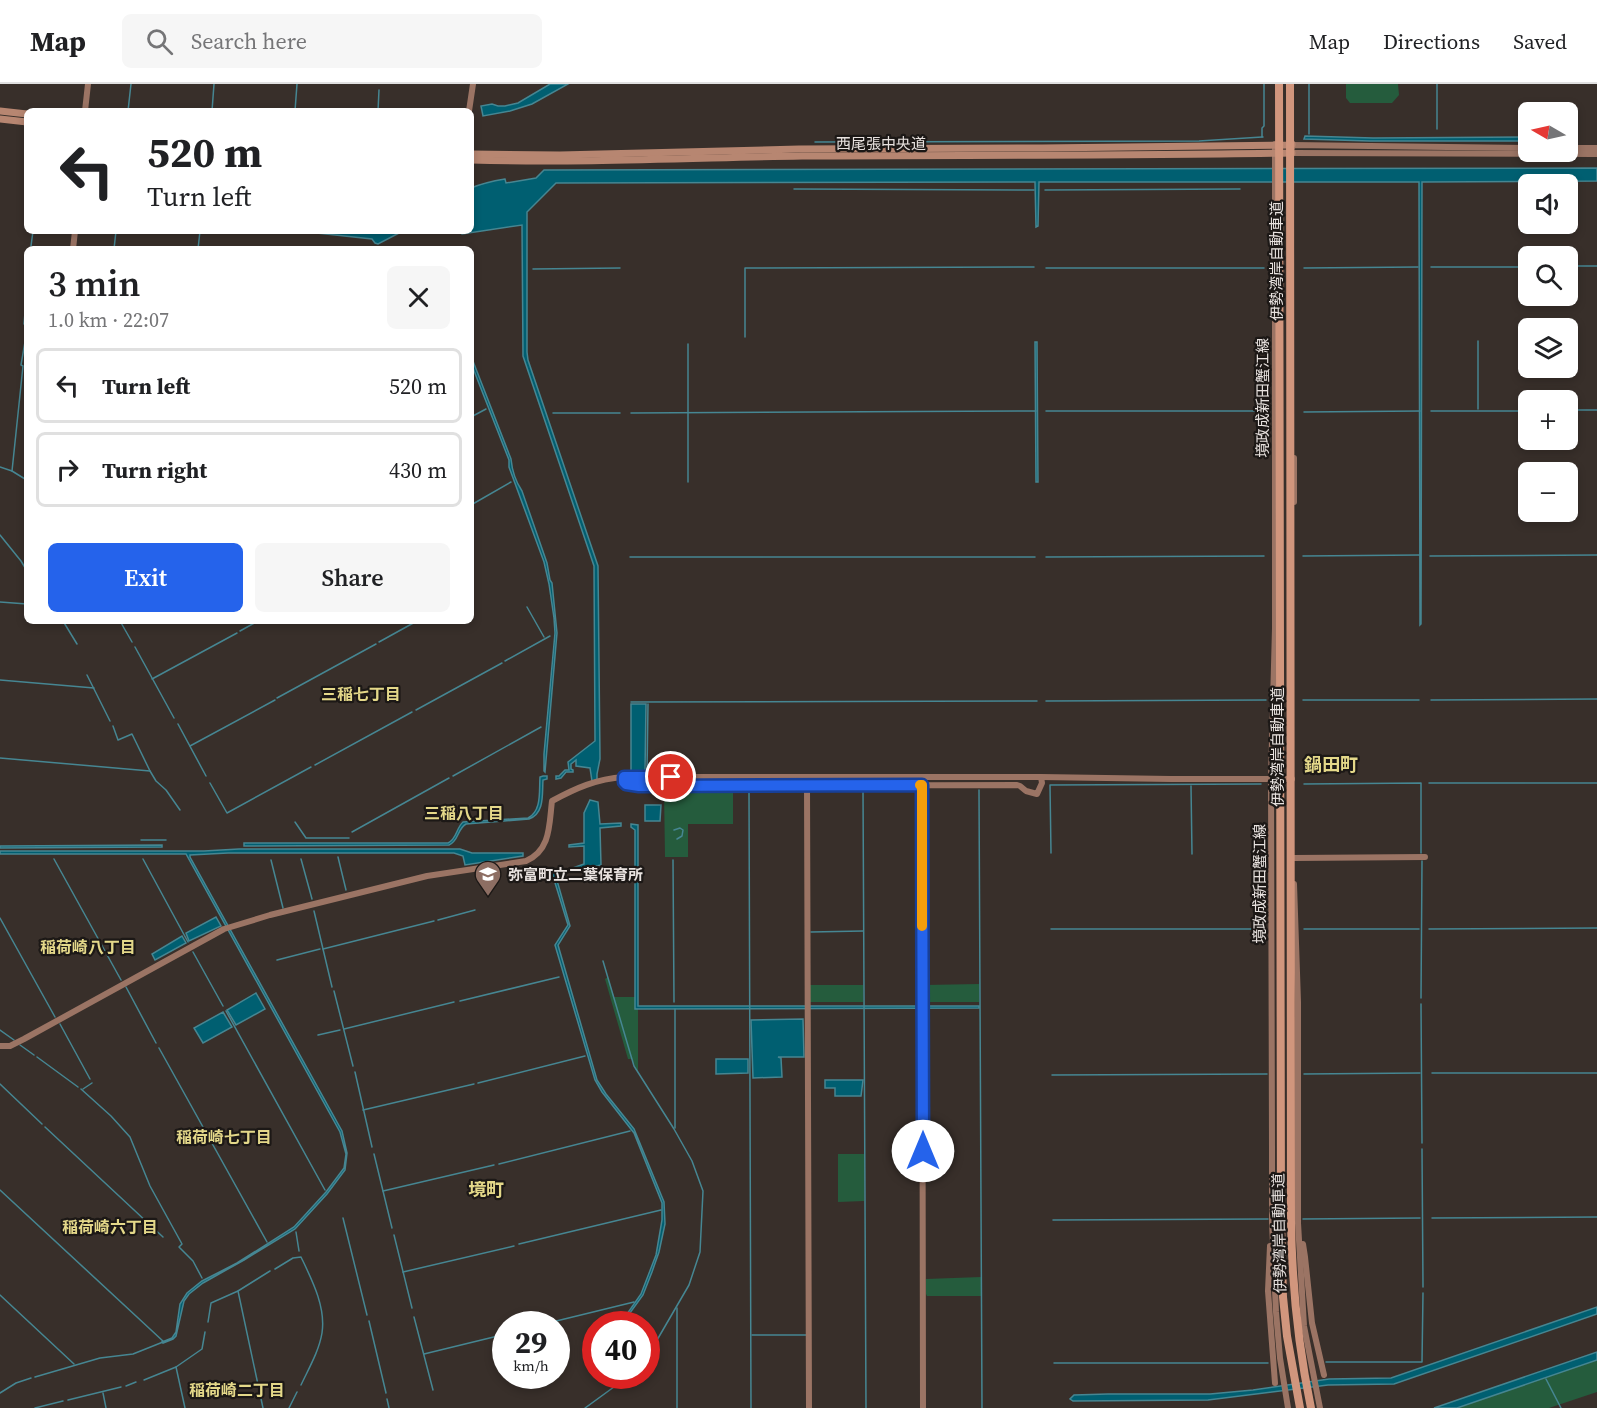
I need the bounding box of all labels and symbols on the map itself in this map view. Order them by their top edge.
north arrow [1518,102,1578,162]
street label: 西尾張中央道 [836,133,926,154]
street label: 伊勢湾岸自動車道 [1266,201,1287,321]
street label: 境政成新田蟹江線 [1252,338,1273,458]
district label: 三稲七丁目 [321,683,401,705]
street label: 伊勢湾岸自動車道 [1267,687,1288,807]
pin [645,751,696,802]
district label: 鍋田町 [1304,752,1358,777]
district label: 三稲八丁目 [424,802,504,824]
street label: 境政成新田蟹江線 [1249,824,1270,944]
school or university icon: 弥富町立二葉保育所 [473,859,503,897]
place label: 弥富町立二葉保育所 [508,864,643,885]
district label: 稲荷崎八丁目 [40,936,136,958]
position arrow [891,1119,955,1183]
district label: 稲荷崎七丁目 [176,1126,272,1148]
street label: 伊勢湾岸自動車道 [1267,1173,1291,1293]
district label: 境町 [468,1177,504,1202]
district label: 稲荷崎六丁目 [62,1216,158,1238]
speed limit sign: 40 [582,1311,660,1389]
district label: 稲荷崎二丁目 [189,1379,285,1401]

